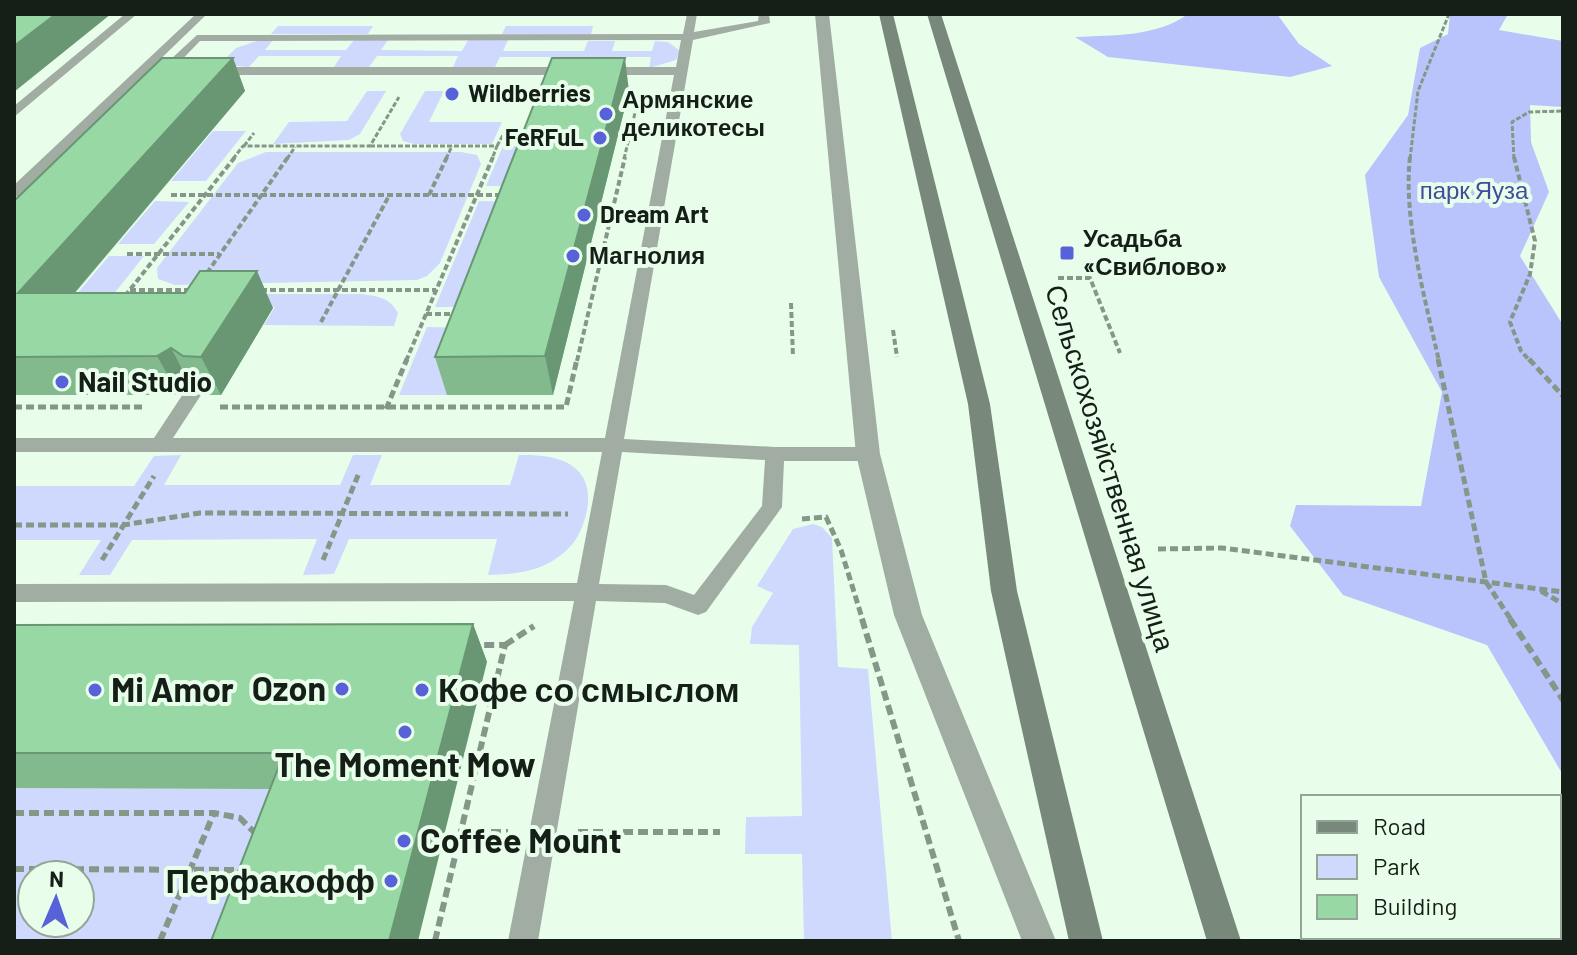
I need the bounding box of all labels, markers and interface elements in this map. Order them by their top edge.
place label: Wildberries [468,78,591,107]
place label: Армянские деликотесы [622,84,765,141]
marker: Wildberries [443,85,461,103]
marker: Армянские деликотесы [597,105,615,123]
place label: FeRFuL [505,122,584,151]
marker: FeRFuL [591,129,609,147]
park label: парк Яуза [1420,175,1529,204]
place label: Dream Art [600,199,709,228]
marker: Dream Art [575,206,593,224]
place label: Усадьба «Свиблово» [1083,223,1227,280]
place label: Магнолия [589,240,705,269]
marker: Усадьба «Свиблово» [1058,244,1076,262]
marker: Магнолия [564,247,582,265]
street label: Сельскохозяйственная улица [1039,280,1183,655]
place label: Nail Studio [78,364,212,398]
marker: Nail Studio [53,373,71,391]
place label: Ozon [252,667,326,708]
place label: Mi Amor [111,668,234,709]
place label: Кофе со смыслом [438,668,740,709]
marker: Ozon [333,680,351,698]
marker: Mi Amor [86,681,104,699]
marker: Кофе со смыслом [413,681,431,699]
marker: The Moment Mow [396,723,414,741]
place label: The Moment Mow [274,743,536,784]
legend [1301,795,1561,939]
text: Road [1373,811,1426,840]
place label: Coffee Mount [420,819,622,860]
marker: Coffee Mount [395,832,413,850]
text: Park [1373,851,1420,880]
north arrow [16,859,96,939]
place label: Перфакофф [165,859,375,900]
text: N [49,865,65,891]
marker: Перфакофф [382,872,400,890]
text: Building [1373,891,1457,920]

